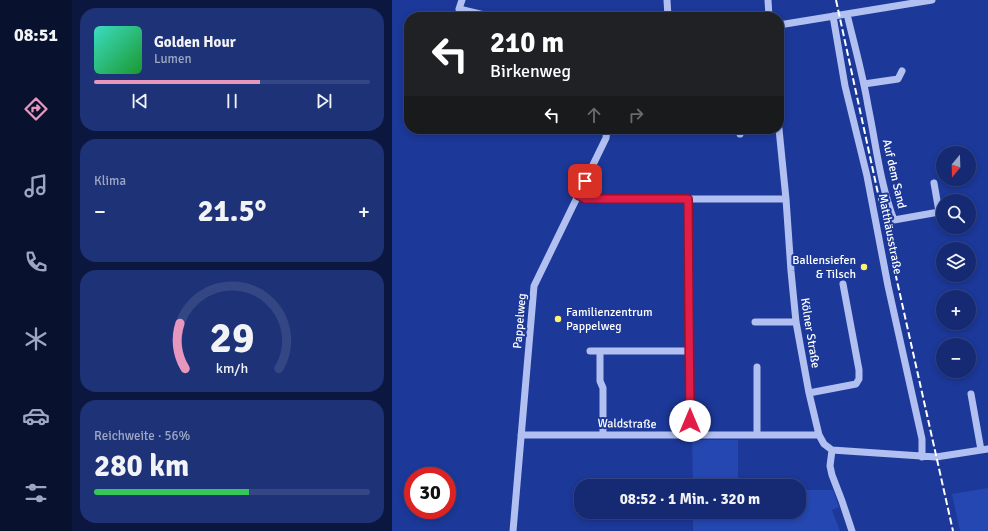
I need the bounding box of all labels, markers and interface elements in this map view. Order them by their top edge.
text: 08:51 [14,24,58,46]
text: 210 m [490,26,564,60]
icon: left [424,28,476,80]
text: Golden Hour [154,33,236,51]
text: Lumen [154,51,192,67]
text: Birkenweg [490,60,571,82]
icon: previous [129,90,151,112]
icon: pause [221,90,243,112]
icon: next [313,90,335,112]
icon: directions [22,95,50,123]
icon: left [541,104,563,126]
icon: ahead [583,104,605,126]
icon: right [625,104,647,126]
street label: Auf dem Sand [879,138,909,210]
north arrow [936,146,976,186]
map controls [936,146,976,378]
pin [568,164,602,198]
icon: arrive [574,170,596,192]
icon: music [22,172,50,200]
text: Klima [94,173,126,189]
street label: Matthäusstraße [875,192,905,276]
text: 21.5° [197,193,267,230]
button: search [936,194,976,234]
text: − [94,198,106,225]
text: + [358,198,370,225]
button: layers [936,242,976,282]
icon: phone [22,248,50,276]
place label: Ballensiefen & Tilsch [792,253,856,282]
marker: Ballensiefen & Tilsch [859,262,869,272]
button: + [936,290,976,330]
street label: Pappelweg [510,293,530,349]
street label: Kölner Straße [797,297,823,369]
place label: Familienzentrum Pappelweg [566,305,653,334]
text: 29 [210,313,254,364]
marker: Familienzentrum Pappelweg [553,314,563,324]
icon: climate [22,325,50,353]
button: − [936,338,976,378]
text: km/h [216,359,248,376]
position arrow [669,400,711,442]
icon: car [22,402,50,430]
street label: Waldstraße [597,416,657,432]
text: Reichweite · 56% [94,428,190,444]
text: 280 km [94,448,189,485]
speed limit sign: 30 [404,467,456,519]
icon: filters [22,479,50,507]
text: 08:52 · 1 Min. · 320 m [620,490,760,508]

